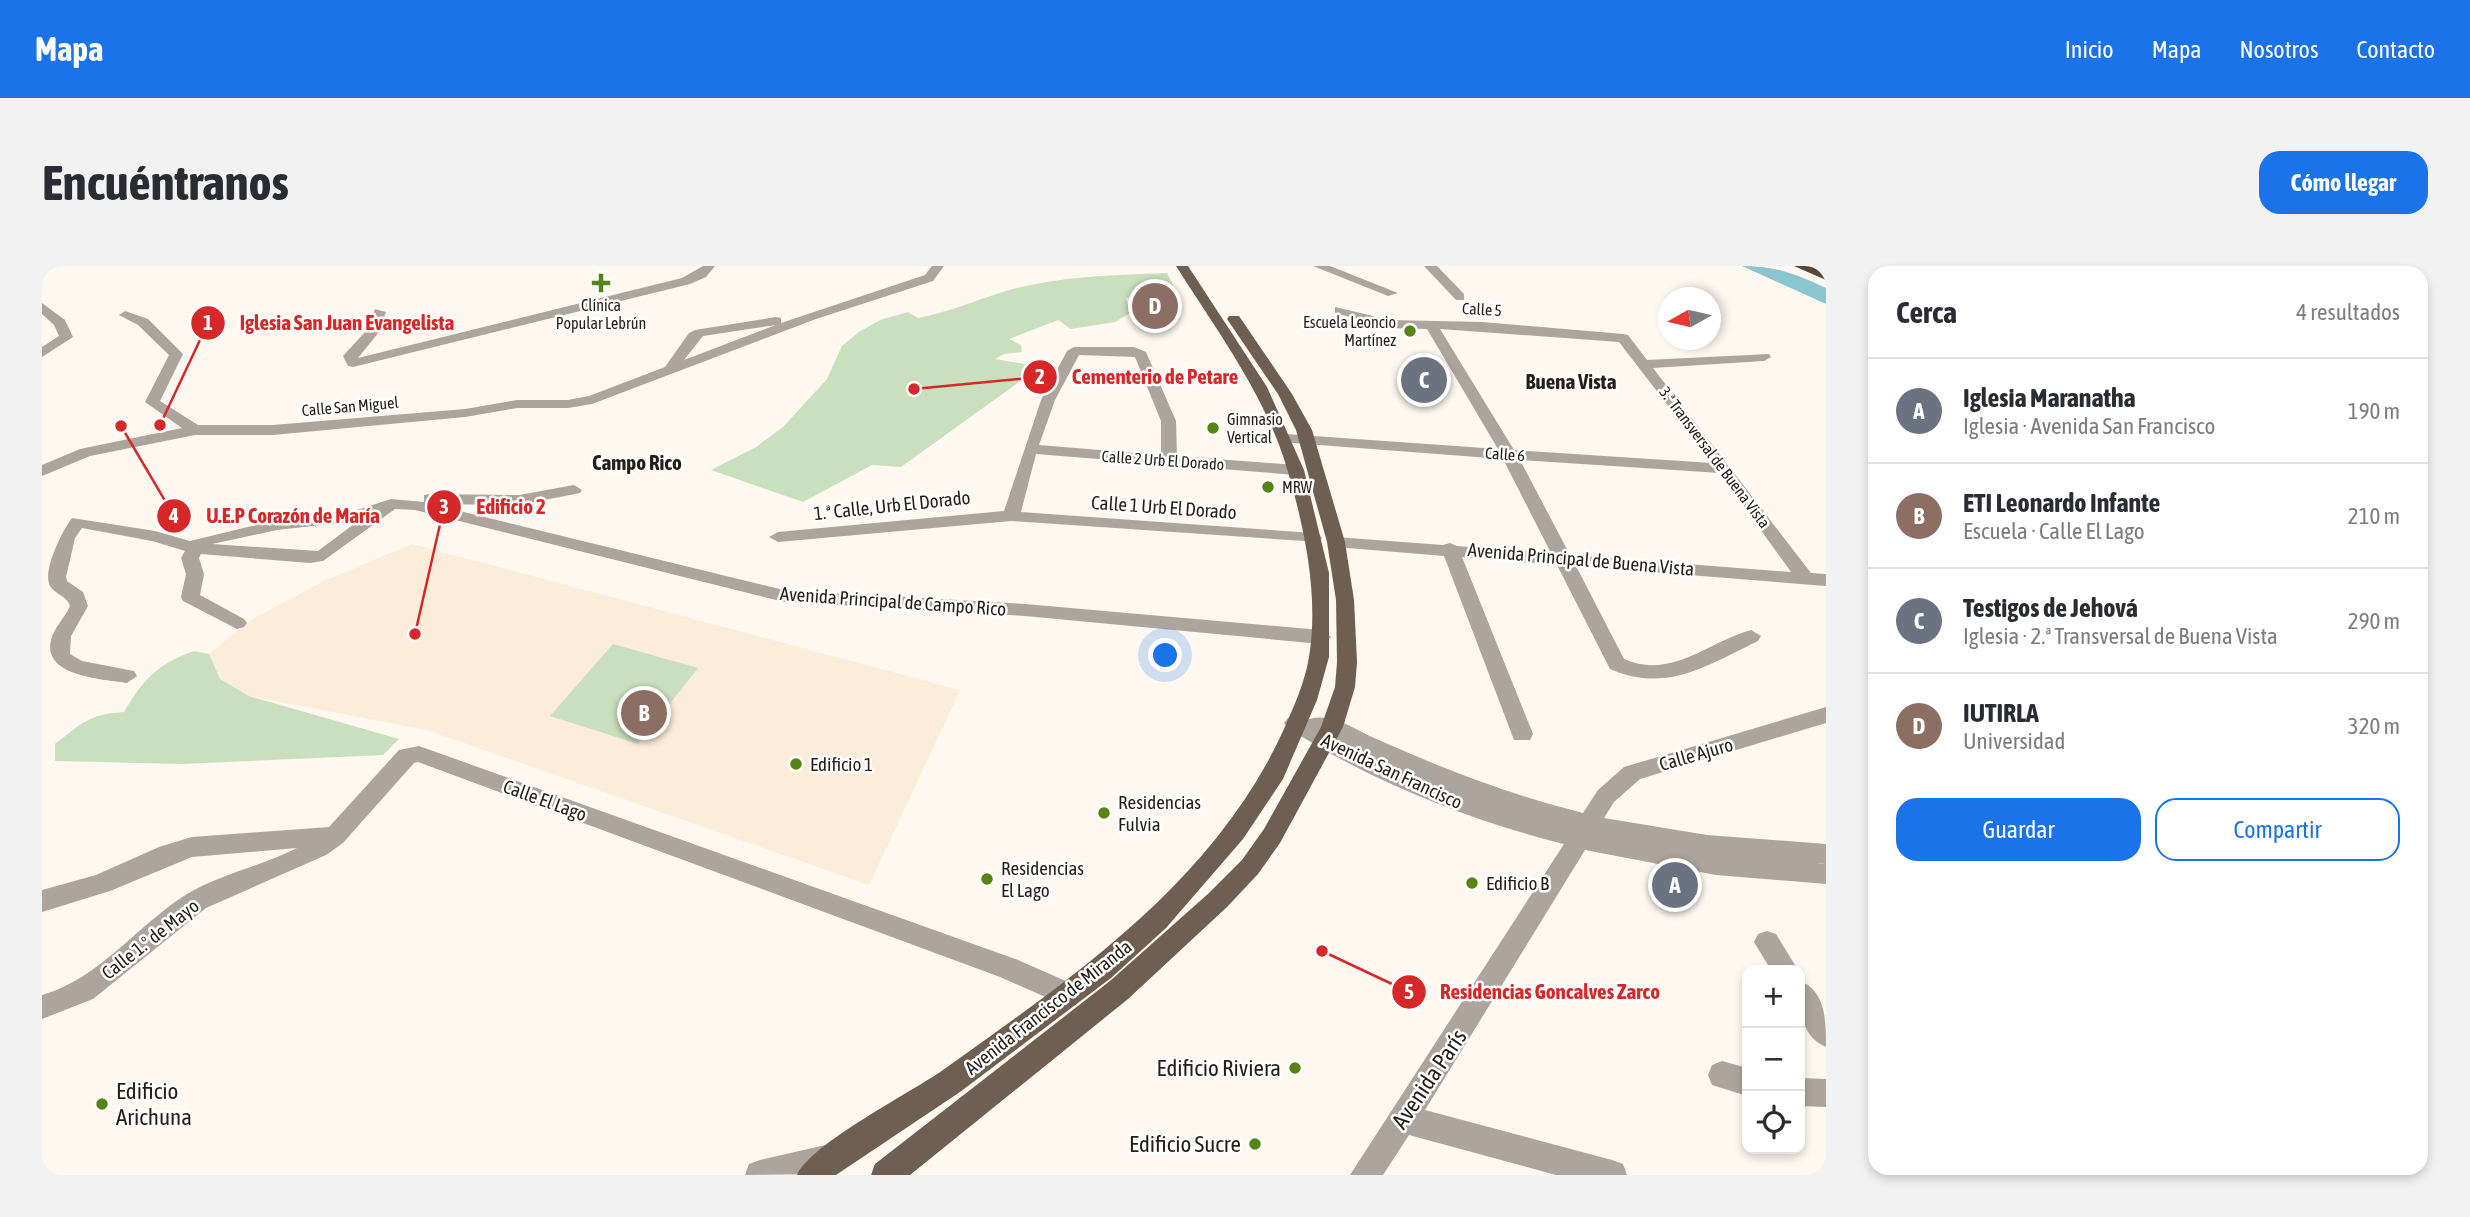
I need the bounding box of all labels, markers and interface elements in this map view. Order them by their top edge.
text: Mapa [35,30,103,68]
text: Inicio [2065,36,2114,63]
text: Mapa [2152,36,2201,63]
text: Nosotros [2239,36,2318,63]
text: Contacto [2356,36,2435,63]
button: Cómo llegar [2259,151,2428,214]
text: Encuéntranos [42,154,289,210]
marker: Clínica Popular Lebrún [591,273,611,293]
pin: D [1132,280,1178,332]
north arrow [1658,287,1721,350]
text: Cerca [1896,295,1957,329]
place label: Clínica Popular Lebrún [556,296,646,333]
street label: Calle 5 [1462,299,1502,319]
text: 4 resultados [2296,299,2400,325]
callout: Iglesia San Juan Evangelista [191,302,469,344]
text: 1 [203,310,213,334]
text: Iglesia San Juan Evangelista [240,310,455,334]
place label: Escuela Leoncio Martínez [1303,313,1396,349]
marker: Escuela Leoncio Martínez [1402,323,1418,339]
pin: C [1401,354,1447,406]
callout: Cementerio de Petare [1022,356,1252,398]
text: 2 [1035,364,1045,388]
text: Cementerio de Petare [1072,364,1238,388]
district label: Buena Vista [1526,369,1617,393]
street label: 3.ª Transversal de Buena Vista [1656,383,1774,531]
text: Iglesia Maranatha [1963,383,2136,413]
street label: Calle San Miguel [301,393,400,420]
text: A [1913,398,1925,424]
text: 190 m [2348,398,2400,424]
place label: Gimnasio Vertical [1227,410,1283,446]
text: Iglesia · Avenida San Francisco [1963,413,2215,439]
marker: Gimnasio Vertical [1205,420,1221,436]
street label: Calle 6 [1484,444,1526,464]
street label: Calle 2 Urb El Dorado [1101,447,1225,473]
district label: Campo Rico [592,450,682,474]
place label: MRW [1282,478,1313,496]
marker: MRW [1260,479,1276,495]
callout: Edificio 2 [427,486,559,528]
street label: 1.ª Calle, Urb El Dorado [813,486,971,524]
text: ETI Leonardo Infante [1963,488,2160,518]
street label: Calle 1 Urb El Dorado [1091,491,1238,523]
text: 3 [439,494,449,518]
text: Edificio 2 [476,494,546,518]
callout: U.E.P Corazón de María [157,495,394,537]
text: 4 [168,503,179,527]
text: U.E.P Corazón de María [206,503,380,527]
text: B [1914,503,1924,529]
text: 210 m [2348,503,2400,529]
text: Escuela · Calle El Lago [1963,518,2144,544]
street label: Avenida Principal de Buena Vista [1467,538,1695,580]
street label: Avenida Principal de Campo Rico [779,582,1007,620]
text: Testigos de Jehová [1963,593,2138,623]
text: C [1914,608,1924,634]
text: 290 m [2348,608,2400,634]
text: Iglesia · 2.ª Transversal de Buena Vista [1963,623,2278,649]
your location [1148,638,1182,672]
pin: B [621,687,667,739]
text: IUTIRLA [1963,698,2039,728]
text: D [1913,713,1925,739]
text: 320 m [2348,713,2400,739]
text: Universidad [1963,728,2065,754]
street label: Avenida San Francisco [1318,729,1466,813]
street label: Calle Ajuro [1656,733,1736,775]
place label: Edificio 1 [810,753,873,775]
marker: Edificio 1 [788,756,804,772]
street label: Calle El Lago [500,775,590,825]
place label: Residencias Fulvia [1118,791,1201,835]
button: Guardar [1896,798,2141,861]
button: Compartir [2155,798,2400,861]
marker: Residencias Fulvia [1096,805,1112,821]
place label: Residencias El Lago [1001,857,1084,901]
pin: A [1652,859,1698,911]
marker: Residencias El Lago [979,871,995,887]
place label: Edificio B [1486,872,1549,894]
marker: Edificio B [1464,875,1480,891]
street label: Calle 1.° de Mayo [97,894,203,984]
street label: Avenida Francisco de Miranda [960,935,1136,1079]
map controls [1742,965,1805,1154]
button: + [1742,965,1805,1028]
callout: Residencias Goncalves Zarco [1391,971,1674,1013]
text: 5 [1404,979,1414,1003]
text: Residencias Goncalves Zarco [1440,979,1660,1003]
street label: Avenida París [1386,1025,1472,1133]
button: − [1742,1028,1805,1091]
place label: Edificio Riviera [1157,1055,1281,1081]
marker: Edificio Riviera [1287,1060,1303,1076]
place label: Edificio Arichuna [116,1078,192,1130]
button: locate [1742,1091,1805,1154]
marker: Edificio Arichuna [94,1096,110,1112]
place label: Edificio Sucre [1129,1131,1241,1157]
marker: Edificio Sucre [1247,1136,1263,1152]

